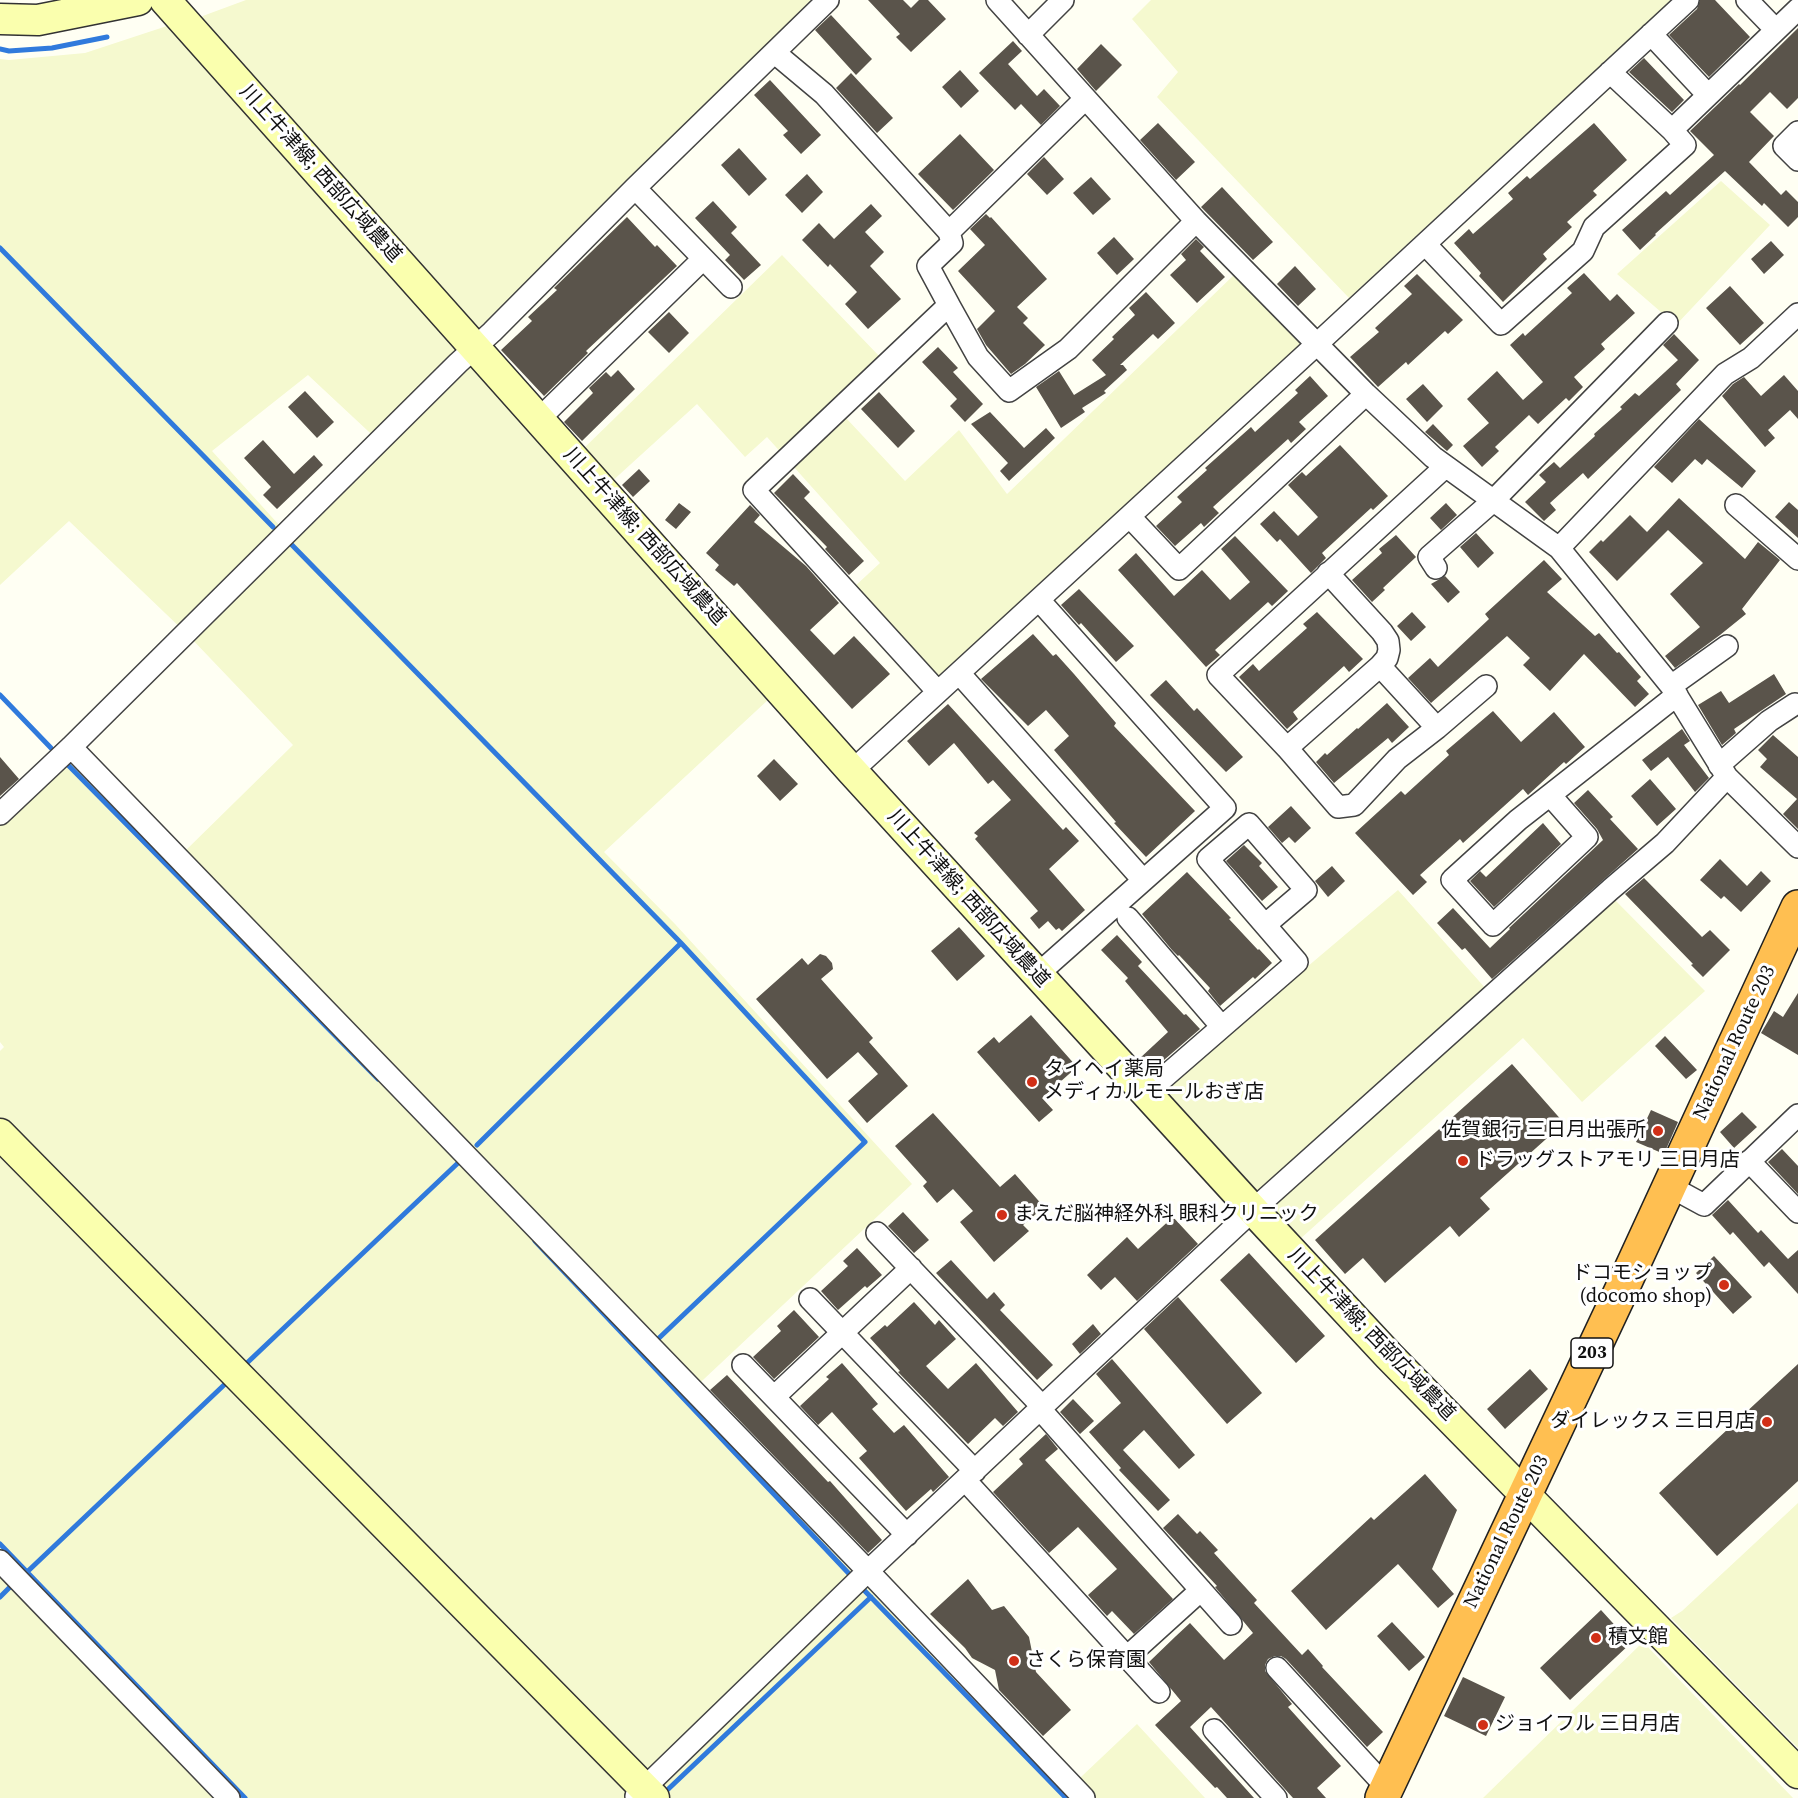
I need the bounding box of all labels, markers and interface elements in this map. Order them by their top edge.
street label: 川上牛津線; 西部広域農道 [234,80,406,268]
street label: 川上牛津線; 西部広域農道 [558,443,730,631]
street label: 川上牛津線; 西部広域農道 [882,805,1054,993]
street label: National Route 203 [1689,962,1781,1124]
place label: タイヘイ薬局 メディカルモールおぎ店 [1044,1058,1264,1105]
marker: タイヘイ薬局 メディカルモールおぎ店 [1025,1075,1039,1089]
place label: 佐賀銀行 三日月出張所 [1441,1119,1646,1143]
marker: 佐賀銀行 三日月出張所 [1651,1124,1665,1138]
place label: ドラッグストアモリ 三日月店 [1475,1149,1740,1173]
marker: ドラッグストアモリ 三日月店 [1456,1154,1470,1168]
place label: まえだ脳神経外科 眼科クリニック [1014,1203,1319,1227]
marker: まえだ脳神経外科 眼科クリニック [995,1208,1009,1222]
street label: 川上牛津線; 西部広域農道 [1282,1244,1460,1426]
place label: ドコモショップ (docomo shop) [1572,1262,1712,1309]
marker: ドコモショップ (docomo shop) [1717,1278,1731,1292]
road number: 203 [1571,1338,1613,1368]
place label: ダイレックス 三日月店 [1550,1410,1755,1434]
marker: ダイレックス 三日月店 [1760,1415,1774,1429]
street label: National Route 203 [1459,1451,1555,1613]
place label: 積文館 [1608,1626,1668,1650]
marker: 積文館 [1589,1631,1603,1645]
place label: さくら保育園 [1026,1649,1146,1673]
marker: さくら保育園 [1007,1654,1021,1668]
place label: ジョイフル 三日月店 [1495,1713,1680,1737]
marker: ジョイフル 三日月店 [1476,1718,1490,1732]

